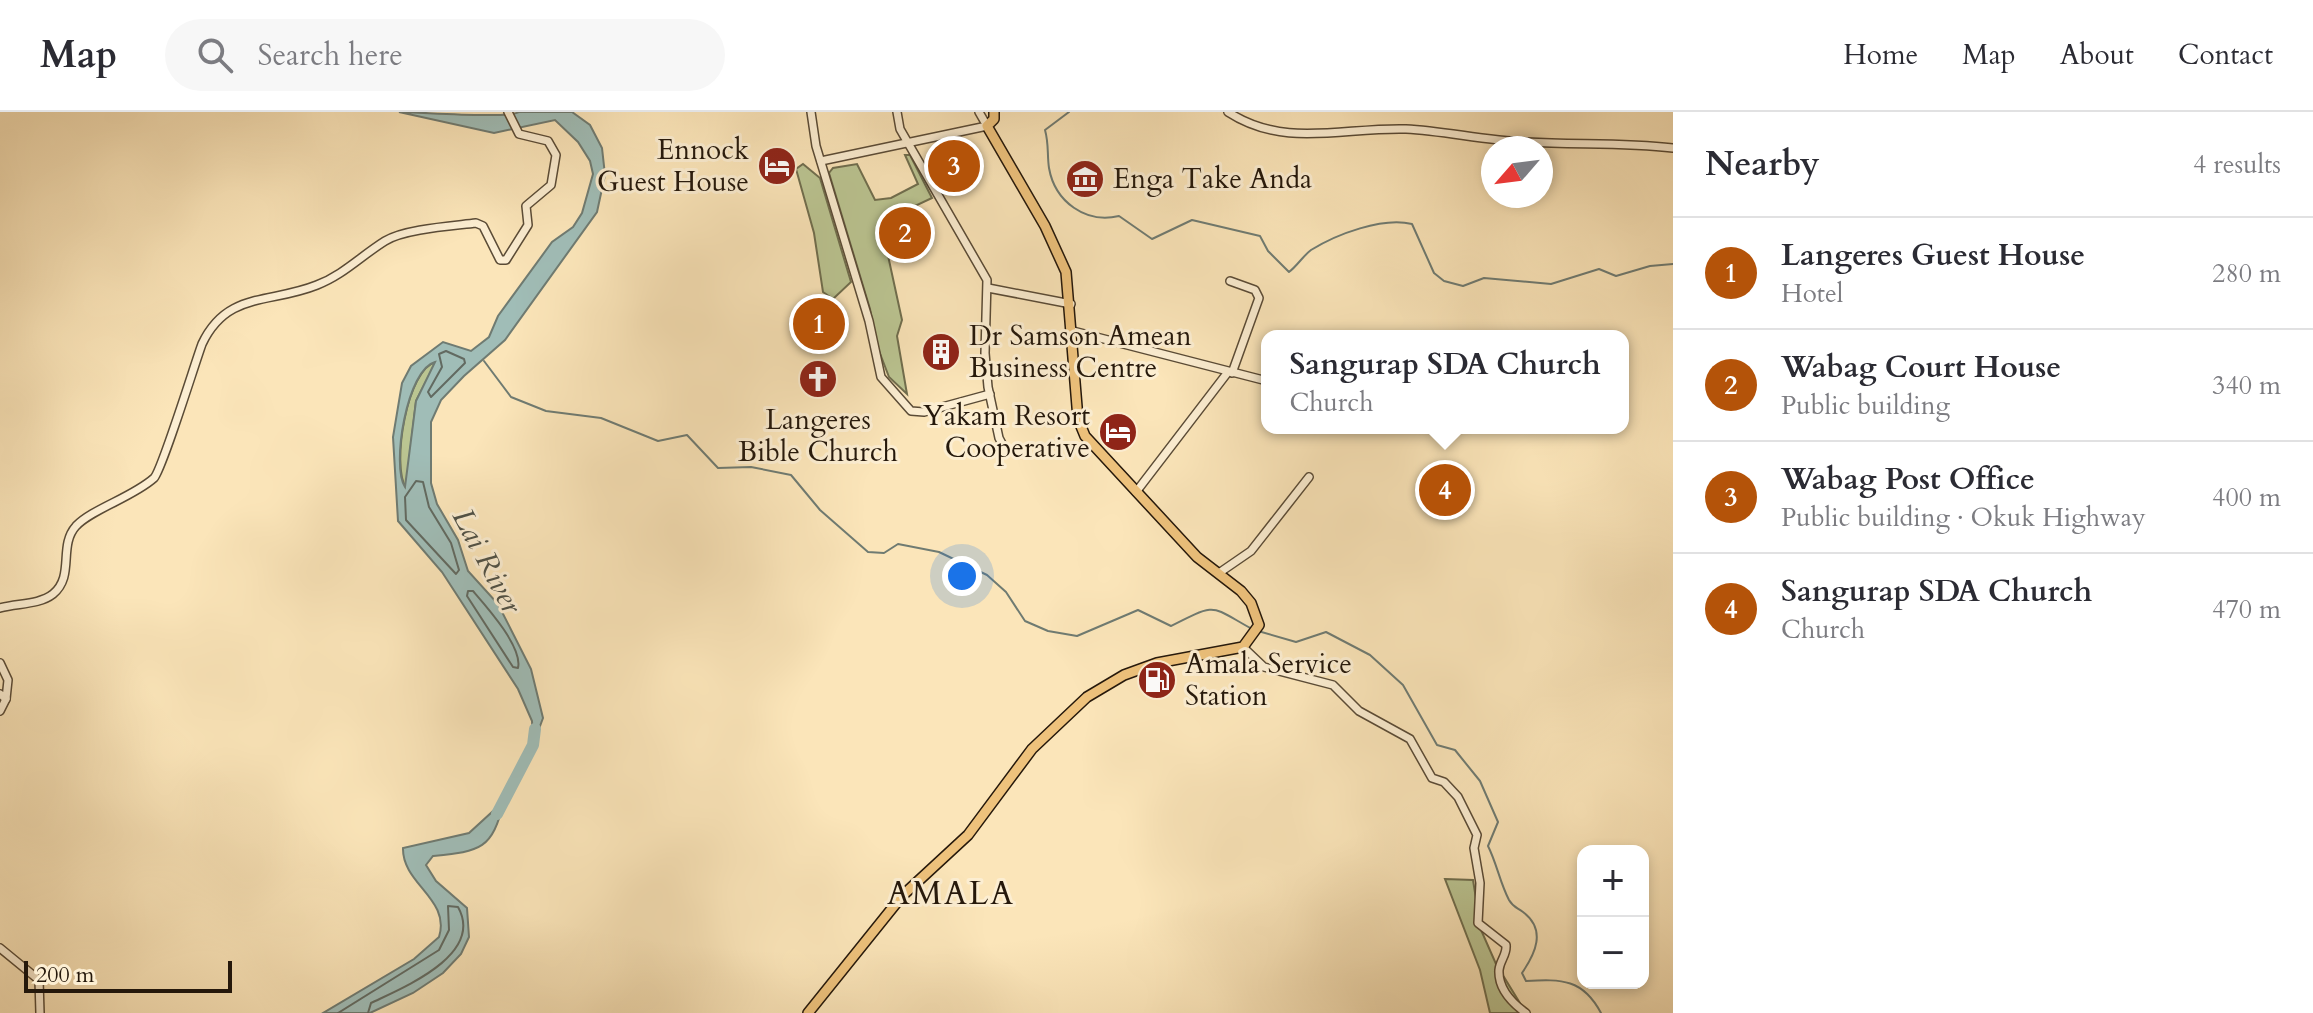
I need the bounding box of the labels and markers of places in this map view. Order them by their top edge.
place label: Ennock Guest House [597,131,749,201]
pin: 3 [928,136,980,196]
hotel icon: Ennock Guest House [756,145,798,187]
museum icon: Enga Take Anda [1064,158,1106,200]
place label: Enga Take Anda [1113,160,1312,198]
pin: 2 [879,203,931,263]
pin: 1 [793,294,845,354]
place label: Dr Samson Amean Business Centre [969,317,1192,387]
building icon: Dr Samson Amean Business Centre [920,331,962,373]
church icon: Langeres Bible Church [797,358,839,400]
place label: Yakam Resort Cooperative [923,397,1090,467]
place label: Langeres Bible Church [738,401,898,471]
hotel icon: Yakam Resort Cooperative [1097,411,1139,453]
pin: 4 [1419,460,1471,520]
place label: Amala Service Station [1185,645,1352,715]
fuel station icon: Amala Service Station [1136,659,1178,701]

